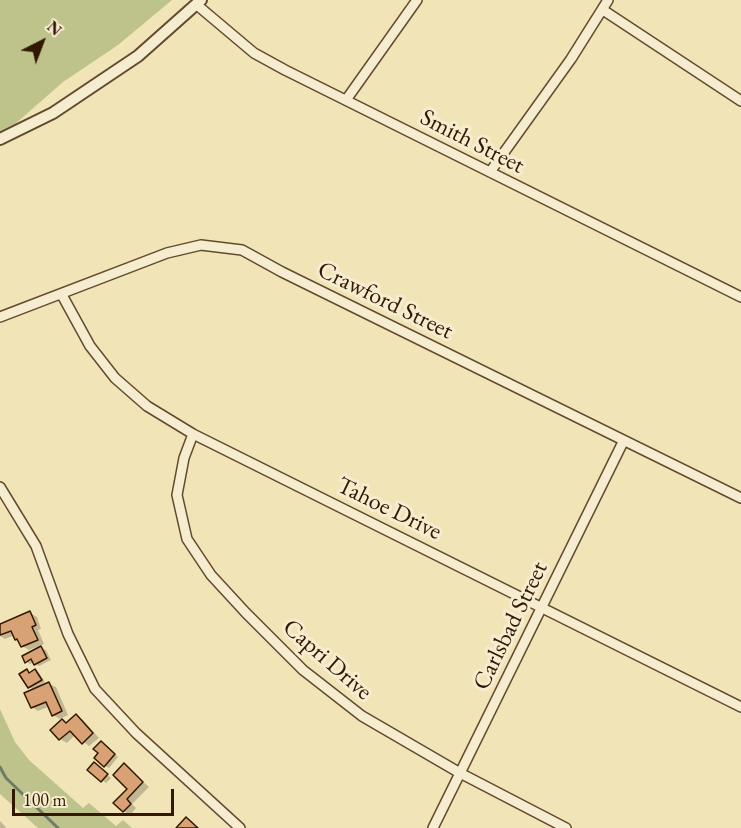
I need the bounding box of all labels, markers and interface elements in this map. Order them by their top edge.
north arrow [12,12,72,72]
text: N [43,16,66,40]
street label: Smith Street [415,103,529,181]
street label: Crawford Street [313,256,457,346]
street label: Tahoe Drive [332,471,446,547]
street label: Carlsbad Street [468,557,554,695]
street label: Capri Drive [276,613,378,707]
scale bar [15,777,177,815]
text: 100 m [23,788,67,811]

